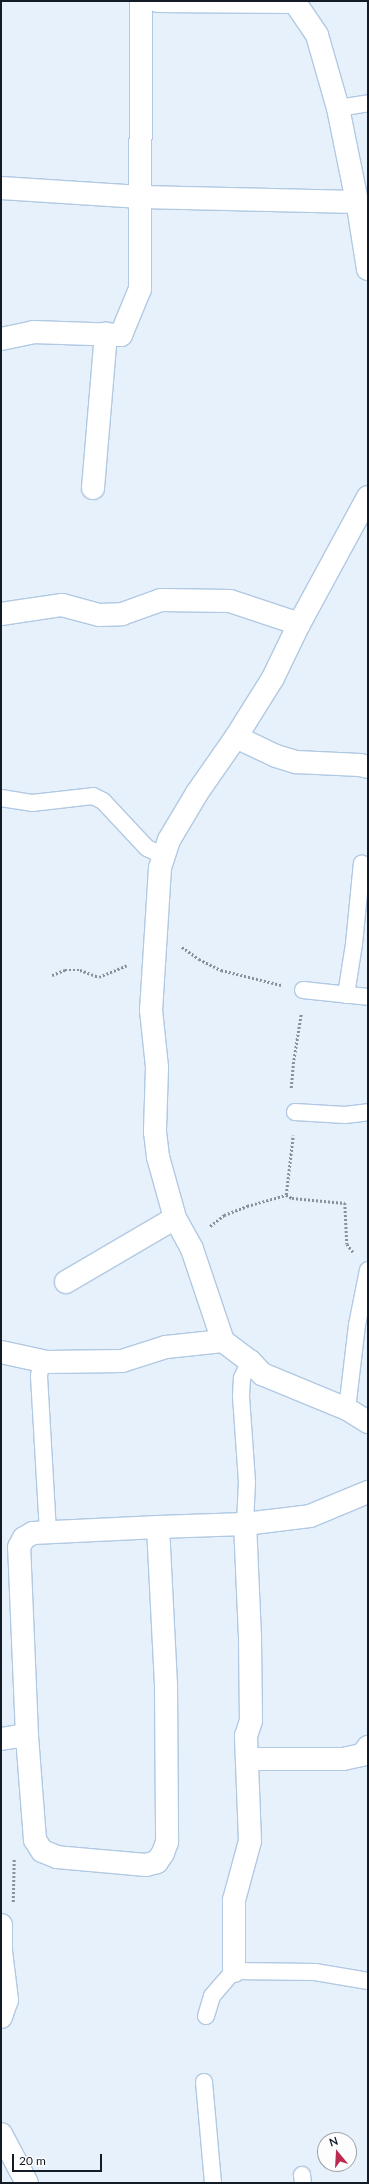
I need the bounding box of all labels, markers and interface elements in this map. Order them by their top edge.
north arrow [317,2132,357,2172]
text: N [327,2134,339,2149]
scale bar [14,2146,104,2172]
text: 20 m [19,2153,46,2168]

